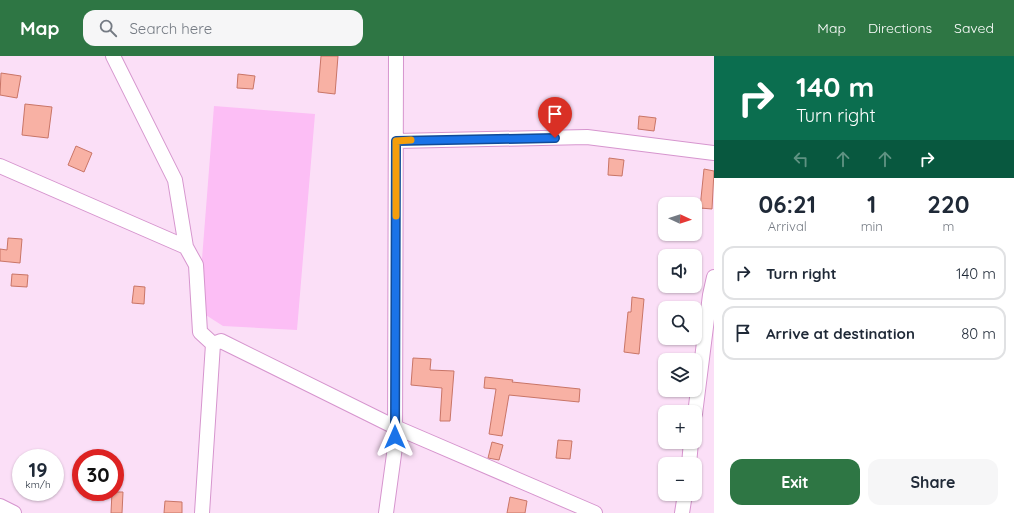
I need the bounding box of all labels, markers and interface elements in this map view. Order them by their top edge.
search box [83,10,363,46]
text: Map [20,16,59,40]
icon: search [97,17,119,39]
text: Search here [129,19,212,38]
text: Map [817,19,846,37]
text: Directions [868,19,932,37]
text: Saved [954,19,994,37]
text: 140 m [796,69,874,104]
icon: right [730,72,782,124]
pin [538,97,572,138]
icon: arrive [544,103,566,125]
text: Turn right [796,104,876,127]
icon: left [790,148,812,170]
icon: ahead [832,148,854,170]
icon: ahead [874,148,896,170]
icon: right [916,148,938,170]
text: 06:21 [759,189,816,219]
text: 1 [867,189,876,219]
text: 220 [927,189,969,219]
north arrow [658,197,702,241]
map controls [658,197,702,501]
text: Arrival [768,218,807,234]
text: min [861,218,883,234]
text: m [942,218,954,234]
button: sound [658,249,702,293]
icon: right [732,262,754,284]
text: Turn right [766,264,837,283]
text: 140 m [956,264,996,283]
button: search [658,301,702,345]
icon: arrive [732,322,754,344]
text: Arrive at destination [766,324,915,343]
text: 80 m [961,324,996,343]
button: layers [658,353,702,397]
button: + [658,405,702,449]
position arrow [374,416,416,458]
speed limit sign: 30 [72,449,124,501]
text: 19 [28,457,48,482]
button: − [658,457,702,501]
button: Exit [730,459,860,505]
button: Share [868,459,998,505]
text: km/h [25,478,51,491]

